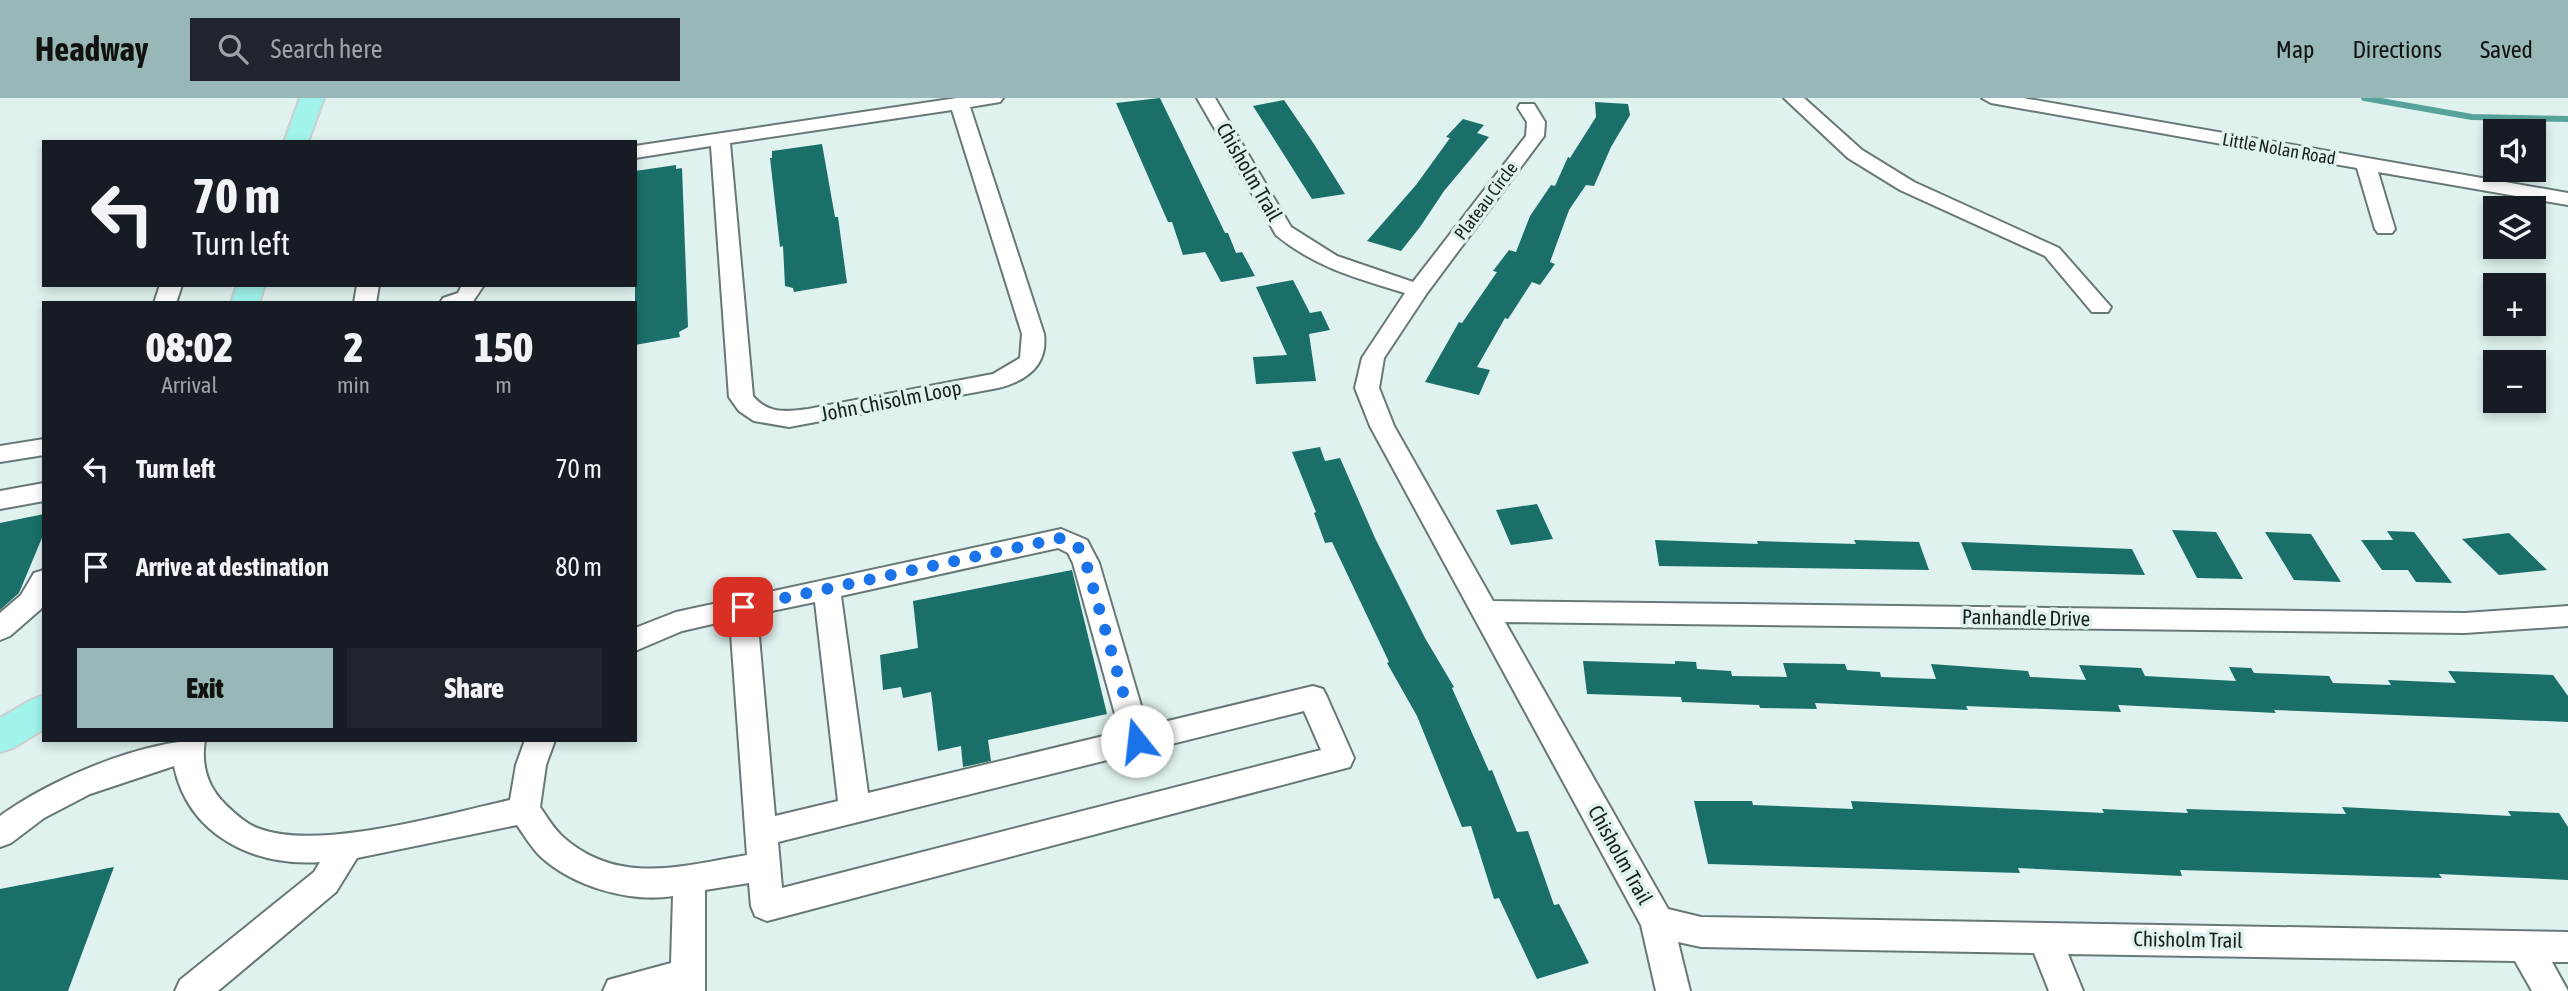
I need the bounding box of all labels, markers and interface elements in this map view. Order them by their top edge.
search box [190,18,680,81]
text: Headway [35,30,148,68]
icon: search [214,30,252,68]
text: Search here [270,34,383,64]
text: Map [2276,36,2314,63]
text: Directions [2352,36,2442,63]
text: Saved [2480,36,2533,63]
street label: Chisholm Trail [1212,118,1288,225]
map controls [2483,119,2546,413]
button: sound [2483,119,2546,182]
street label: Little Nolan Road [2221,128,2337,169]
street label: Plateau Circle [1450,158,1522,244]
text: 70 m [192,167,280,223]
icon: left [77,168,168,259]
button: layers [2483,196,2546,259]
text: Turn left [192,225,290,262]
button: + [2483,273,2546,336]
text: 08:02 [146,323,233,371]
text: 2 [344,323,363,371]
text: 150 [474,323,533,371]
button: − [2483,350,2546,413]
text: Arrival [161,372,218,398]
text: min [337,372,370,398]
text: m [495,372,512,398]
street label: John Chisolm Loop [818,375,963,425]
icon: left [77,450,115,488]
text: Turn left [136,454,216,484]
text: 70 m [555,454,602,484]
icon: arrive [77,548,115,586]
text: Arrive at destination [136,552,329,582]
text: 80 m [555,552,602,582]
pin [713,577,773,637]
icon: arrive [724,588,762,626]
street label: Panhandle Drive [1962,604,2090,630]
button: Exit [77,648,333,728]
button: Share [347,648,602,728]
position arrow [1100,704,1174,778]
street label: Chisholm Trail [1584,801,1658,909]
street label: Chisholm Trail [2133,926,2243,952]

